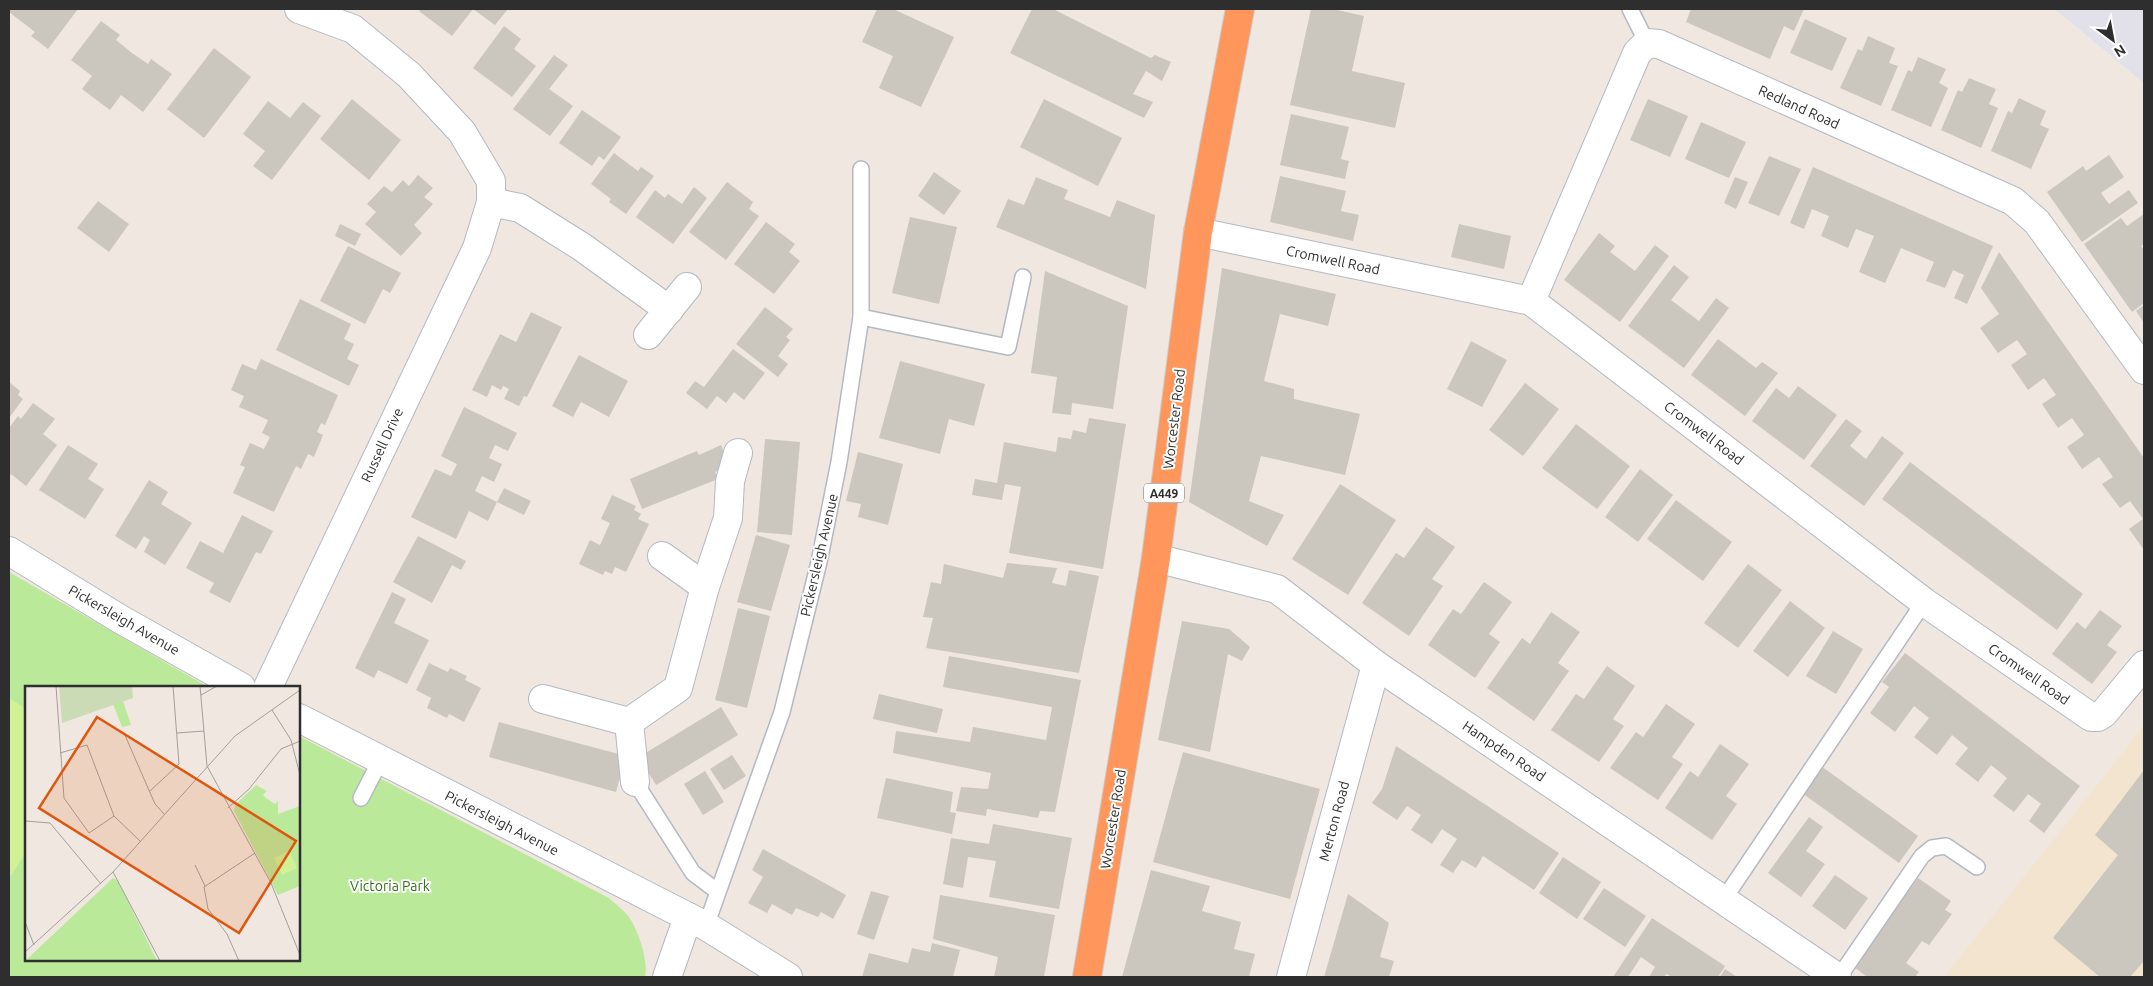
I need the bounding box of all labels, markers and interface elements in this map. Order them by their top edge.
north arrow [2088,15,2138,65]
text: N [2111,41,2129,61]
street label: Redland Road [1756,82,1842,132]
street label: Cromwell Road [1285,242,1381,278]
street label: Worcester Road [1160,368,1188,470]
street label: Cromwell Road [1661,398,1747,468]
street label: Russell Drive [358,405,406,485]
road number: A449 [1144,483,1184,502]
street label: Pickersleigh Avenue [797,492,841,618]
street label: Pickersleigh Avenue [66,582,182,658]
street label: Cromwell Road [1985,640,2073,708]
inset map [25,686,300,961]
street label: Hampden Road [1459,717,1549,785]
street label: Worcester Road [1097,768,1129,870]
street label: Merton Road [1316,779,1352,863]
street label: Pickersleigh Avenue [442,787,562,859]
park label: Victoria Park [350,878,430,894]

